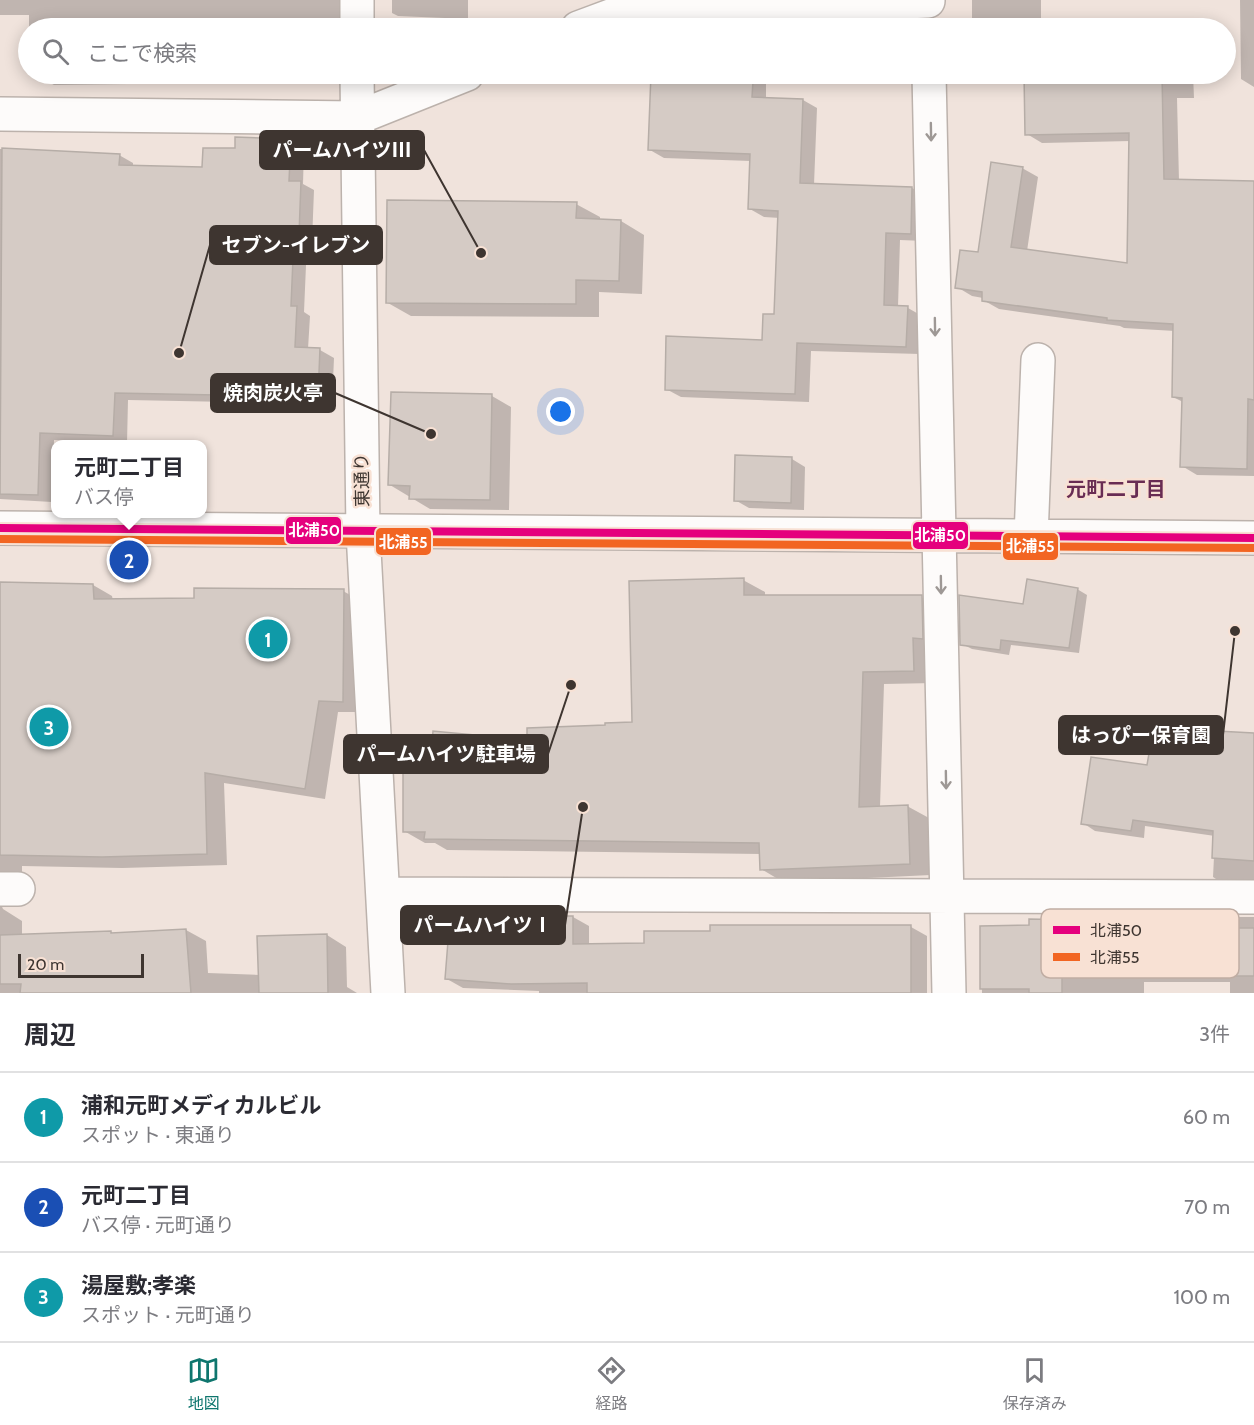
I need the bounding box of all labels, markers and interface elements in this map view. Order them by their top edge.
search box [18,18,1236,84]
icon: search [39,35,72,68]
text: ここで検索 [87,40,197,67]
one-way arrow [925,121,936,141]
callout: パームハイツⅢ [260,131,424,169]
text: パームハイツⅢ [273,138,412,162]
callout: セブン-イレブン [210,226,382,264]
text: セブン-イレブン [222,233,370,257]
one-way arrow [929,316,941,336]
callout: 焼肉炭火亭 [211,374,335,412]
text: 焼肉炭火亭 [223,381,323,405]
your location [546,397,575,426]
popup [51,440,207,518]
street label: 東通り [351,453,373,507]
text: 元町二丁目 [74,454,184,481]
district label: 元町二丁目 [1066,477,1166,501]
text: バス停 [74,485,134,509]
line badge: 北浦50 [285,516,342,545]
text: 北浦50 [288,521,340,540]
line badge: 北浦50 [912,521,969,550]
text: 北浦50 [914,526,966,545]
line badge: 北浦55 [375,527,432,556]
line badge: 北浦55 [1002,532,1059,561]
text: 北浦55 [378,533,428,552]
text: 北浦55 [1005,537,1055,556]
pin: 2 [110,538,148,582]
one-way arrow [935,574,947,594]
pin: 1 [248,616,288,662]
pin: 3 [29,704,68,750]
callout: はっぴー保育園 [1059,716,1223,754]
text: はっぴー保育園 [1071,723,1211,747]
callout: パームハイツ駐車場 [344,735,548,773]
text: パームハイツ駐車場 [357,742,536,766]
one-way arrow [940,769,951,789]
callout: パームハイツⅠ [401,906,565,944]
legend [1041,909,1239,978]
text: パームハイツⅠ [414,913,553,937]
text: 北浦50 [1090,921,1142,940]
text: 北浦55 [1090,948,1139,967]
scale bar [18,951,144,978]
text: 20 m [27,955,64,974]
text: 周辺 [24,1019,76,1051]
text: 3件 [1199,1022,1230,1046]
text: 浦和元町メディカルビル [81,1092,321,1119]
text: 1 [40,1105,47,1129]
text: 60 m [1183,1105,1230,1129]
text: スポット · 東通り [81,1123,235,1147]
text: 元町二丁目 [81,1182,191,1209]
text: 2 [38,1195,49,1219]
text: 70 m [1184,1195,1230,1219]
text: バス停 · 元町通り [81,1213,235,1237]
text: 湯屋敷;孝楽 [81,1272,196,1299]
text: 3 [38,1285,49,1309]
text: 100 m [1174,1285,1230,1309]
text: スポット · 元町通り [81,1303,255,1327]
tab: 地図 [187,1354,220,1414]
tab: 経路 [595,1354,628,1414]
tab: 保存済み [1003,1354,1067,1414]

